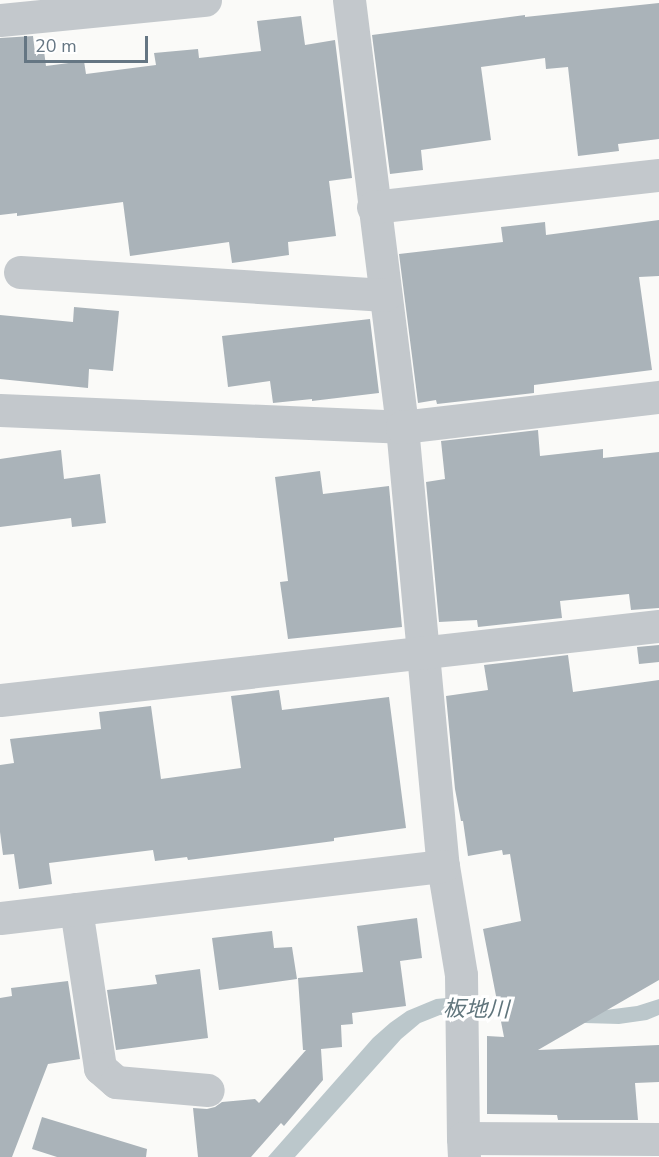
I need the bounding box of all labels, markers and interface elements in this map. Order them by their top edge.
scale bar [27,24,152,62]
text: 20 m [35,34,77,58]
water label: 板地川 [443,996,509,1024]

